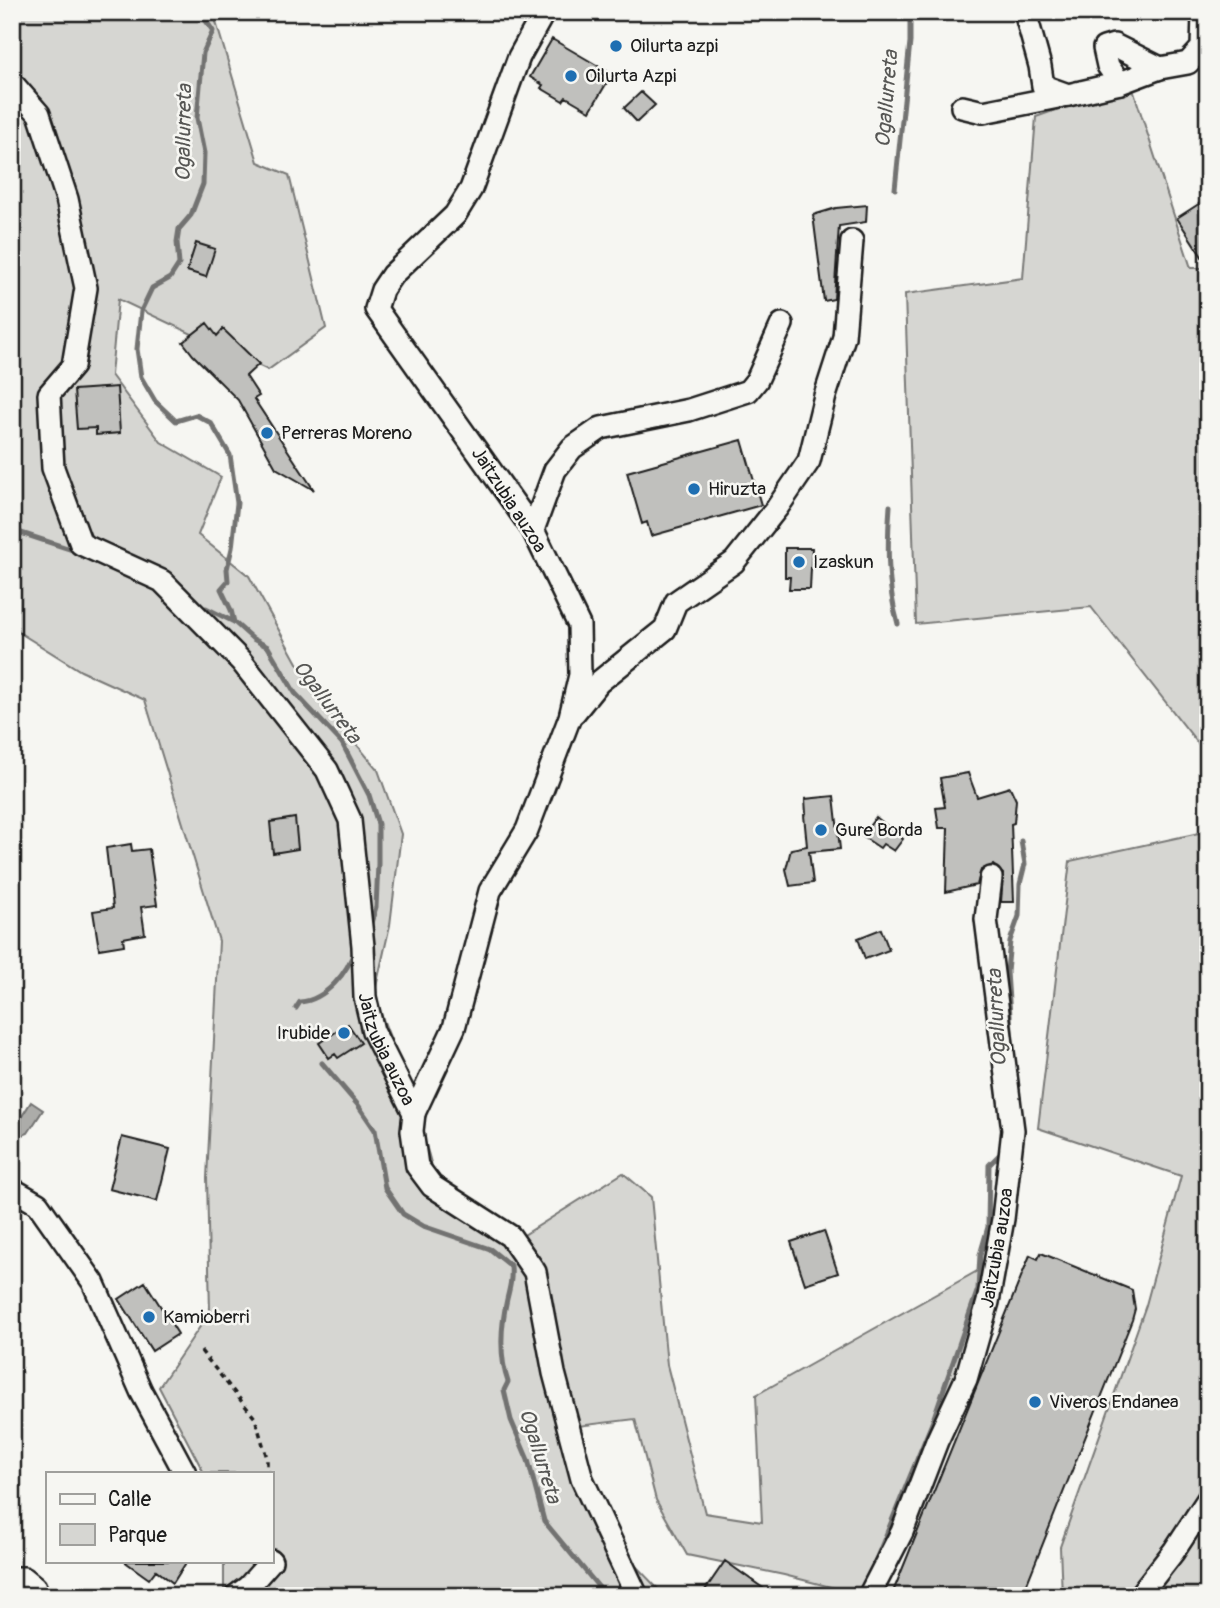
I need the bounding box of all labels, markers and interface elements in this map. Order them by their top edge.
place label: Oilurta azpi [630,34,718,58]
marker: Oilurta azpi [608,38,624,54]
water label: Ogallurreta [869,48,905,149]
place label: Oilurta Azpi [585,64,676,88]
marker: Oilurta Azpi [563,68,579,84]
water label: Ogallurreta [170,83,198,182]
place label: Perreras Moreno [281,421,412,445]
marker: Perreras Moreno [259,425,275,441]
street label: Jaitzubia auzoa [466,443,552,557]
place label: Hiruzta [708,477,766,501]
marker: Hiruzta [686,481,702,497]
place label: Izaskun [813,550,874,574]
marker: Izaskun [791,554,807,570]
water label: Ogallurreta [287,655,368,750]
place label: Gure Borda [835,818,923,842]
marker: Gure Borda [813,822,829,838]
water label: Ogallurreta [981,967,1013,1067]
street label: Jaitzubia auzoa [352,990,420,1110]
place label: Irubide [277,1021,331,1045]
marker: Irubide [336,1025,352,1041]
street label: Jaitzubia auzoa [975,1186,1018,1311]
place label: Kamioberri [163,1305,249,1329]
marker: Kamioberri [141,1309,157,1325]
place label: Viveros Endanea [1049,1390,1179,1414]
marker: Viveros Endanea [1027,1394,1043,1410]
water label: Ogallurreta [513,1405,568,1508]
legend [46,1472,273,1562]
text: Calle [108,1486,152,1513]
text: Parque [108,1522,167,1549]

